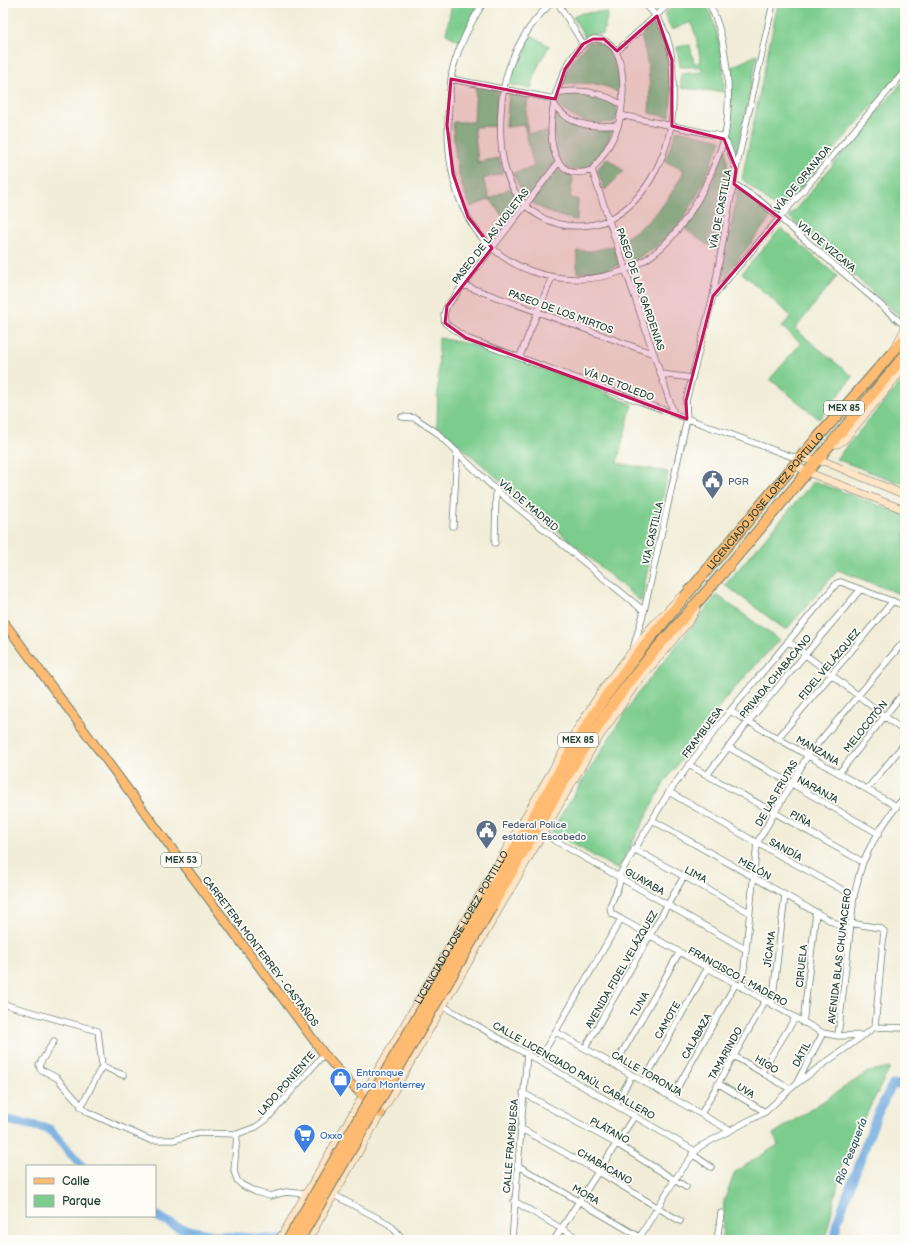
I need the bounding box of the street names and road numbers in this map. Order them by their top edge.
street label: VÍA DE GRANADA [772,143,834,214]
street label: VÍA DE CASTILLA [707,168,735,250]
street label: PASEO DE LAS VIOLETAS [450,186,532,287]
street label: VIA DE VIZCAYA [795,219,859,275]
street label: PASEO DE LAS GARDENIAS [613,226,667,352]
street label: PASEO DE LOS MIRTOS [507,287,615,337]
street label: VÍA DE TOLEDO [582,366,656,404]
road number: MEX 85 [824,401,864,415]
street label: LICENCIADO JOSE LOPEZ PORTILLO [705,430,827,572]
street label: VÍA DE MADRID [496,477,561,534]
street label: VIA CASTILLA [640,500,666,566]
street label: FIDEL VELÁZQUEZ [796,626,864,703]
street label: PRIVADA CHABACANO [737,632,814,721]
street label: MELOCOTÓN [841,698,890,755]
street label: FRAMBUESA [680,704,726,760]
road number: MEX 85 [558,733,598,747]
street label: MANZANA [794,734,842,769]
street label: DE LAS FRUTAS [753,758,801,829]
street label: NARANJA [795,774,841,807]
street label: PIÑA [787,808,814,830]
street label: SANDÍA [767,836,805,864]
street label: LICENCIADO JOSE LOPEZ PORTILLO [412,848,511,1006]
road number: MEX 53 [161,853,201,867]
street label: MELÓN [736,855,773,883]
street label: LIMA [682,864,710,886]
street label: GUAYABA [623,866,667,898]
street label: CARRETERA MONTERREY - CASTAÑOS [200,874,321,1029]
street label: AVENIDA BLAS CHUMACERO [826,887,854,1025]
street label: AVENIDA FIDEL VELÁZQUEZ [583,908,661,1030]
street label: JÍCAMA [762,929,778,968]
street label: CIRUELA [794,943,810,988]
street label: FRANCISCO I. MADERO [686,945,790,1009]
street label: TUNA [628,989,652,1019]
street label: CAMOTE [652,999,684,1042]
street label: CALABAZA [679,1011,715,1061]
street label: CALLE LICENCIADO RAÚL CABALLERO [490,1019,657,1123]
street label: TAMARINDO [706,1025,745,1082]
street label: DÁTIL [790,1040,814,1069]
street label: LADO PONIENTE [256,1049,318,1118]
street label: CALLE TORONJA [609,1049,685,1099]
street label: HIGO [752,1053,781,1077]
street label: UVA [734,1081,757,1101]
street label: CALLE FRAMBUESA [501,1097,521,1194]
street label: PLÁTANO [588,1115,632,1147]
street label: CHABACANO [575,1146,634,1188]
street label: MORA [570,1182,602,1208]

